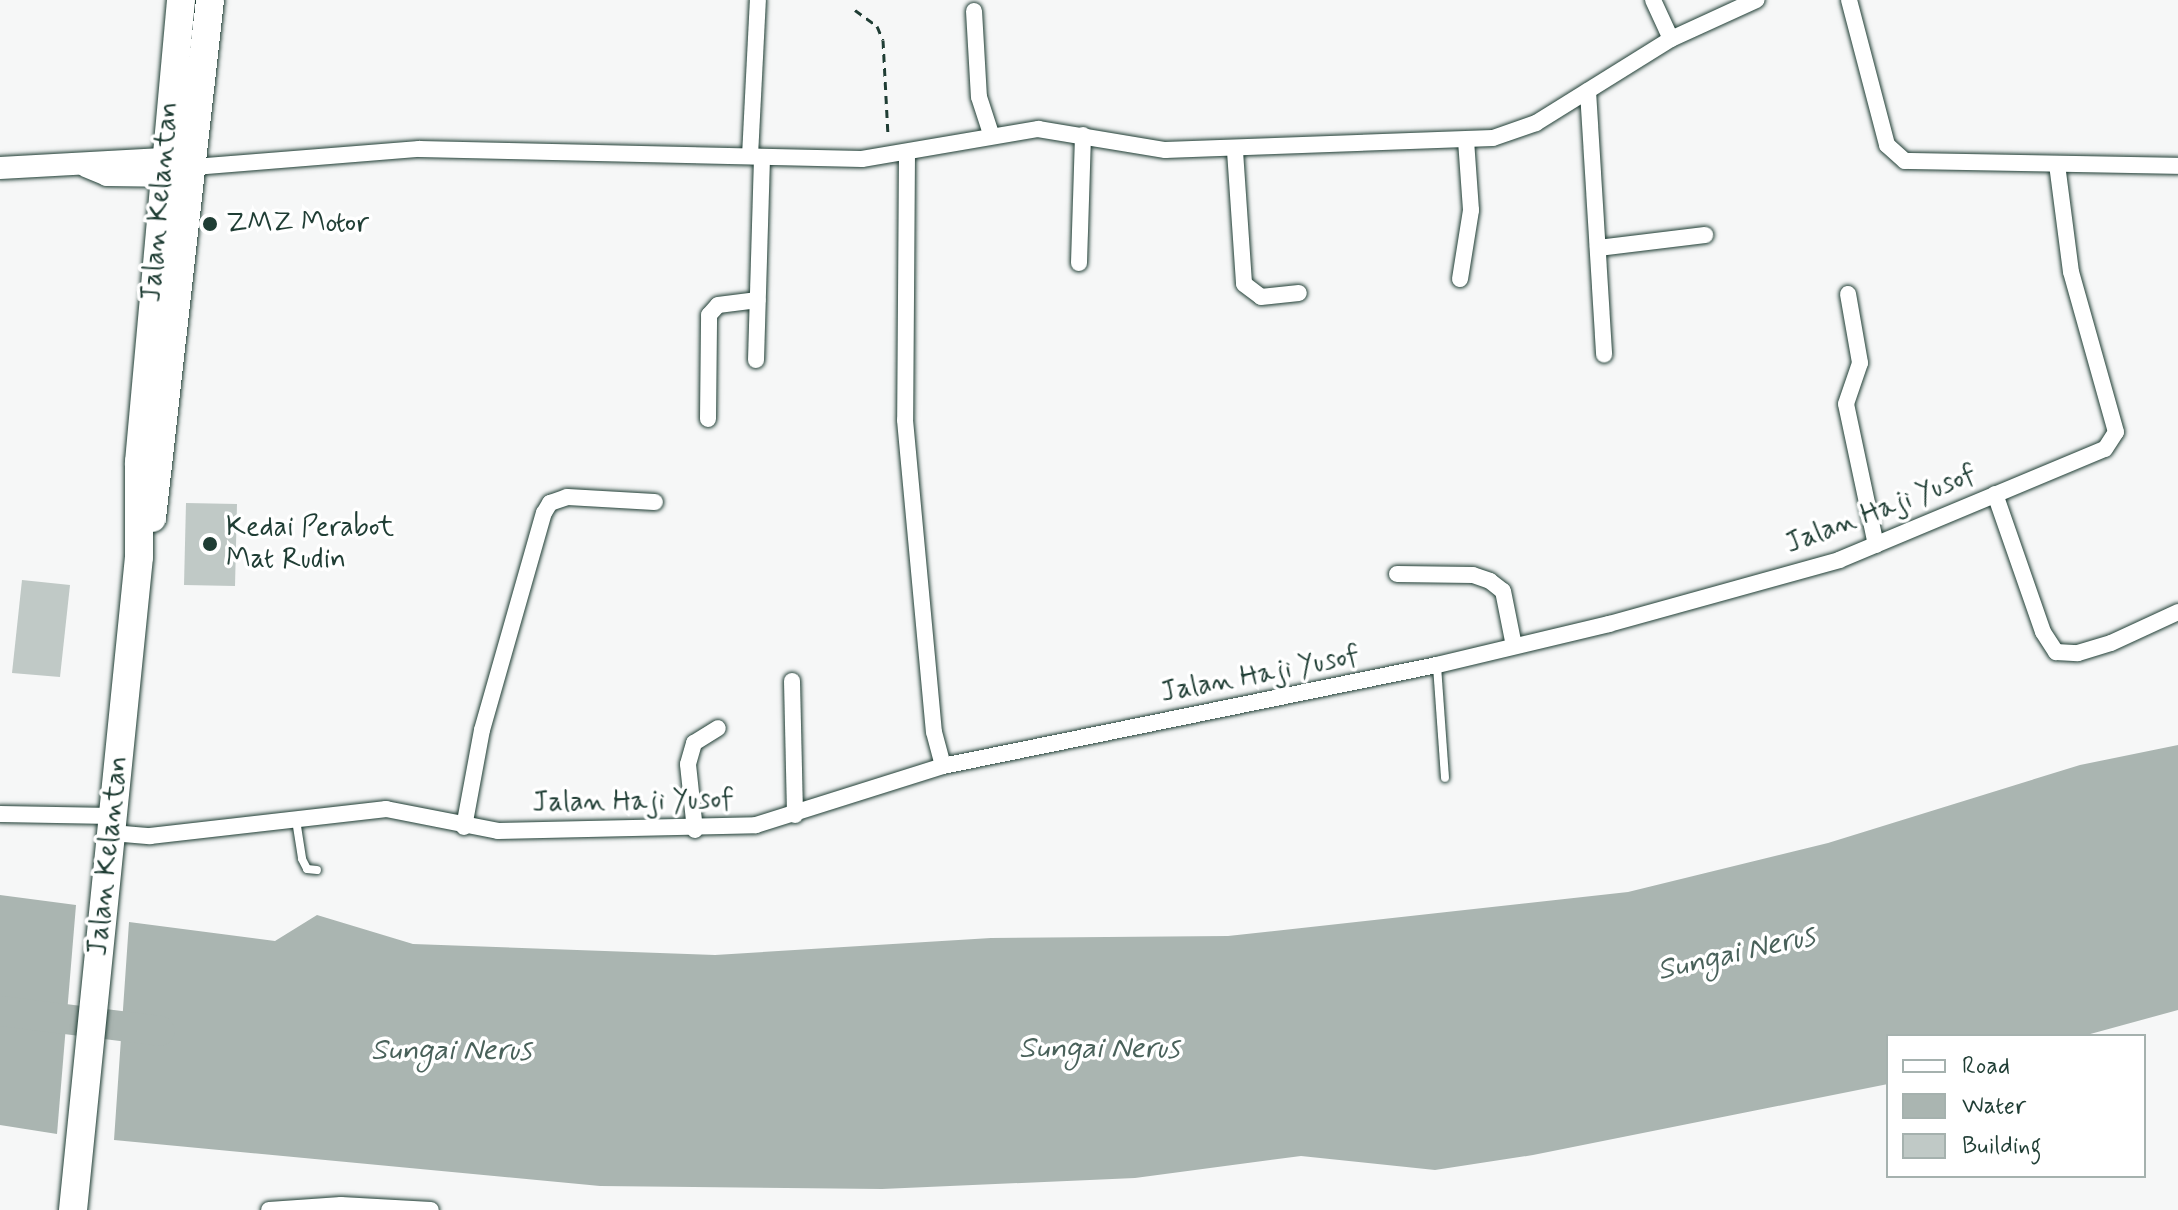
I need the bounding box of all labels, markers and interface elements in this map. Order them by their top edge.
street label: Jalan Kelantan [135,99,187,305]
place label: ZMZ Motor [226,207,369,241]
marker: ZMZ Motor [201,215,219,233]
street label: Jalan Haji Yusof [1780,458,1982,562]
place label: Kedai Perabot Mat Rudin [226,511,394,577]
marker: Kedai Perabot Mat Rudin [201,535,219,553]
street label: Jalan Haji Yusof [1157,639,1363,711]
street label: Jalan Kelantan [82,753,136,959]
street label: Jalan Haji Yusof [531,783,735,821]
water label: Sungai Nerus [1654,918,1818,990]
water label: Sungai Nerus [1019,1031,1179,1067]
water label: Sungai Nerus [371,1033,531,1069]
legend [1886,1034,2146,1178]
text: Road [1962,1051,2010,1082]
text: Water [1962,1091,2026,1122]
text: Building [1962,1131,2042,1162]

